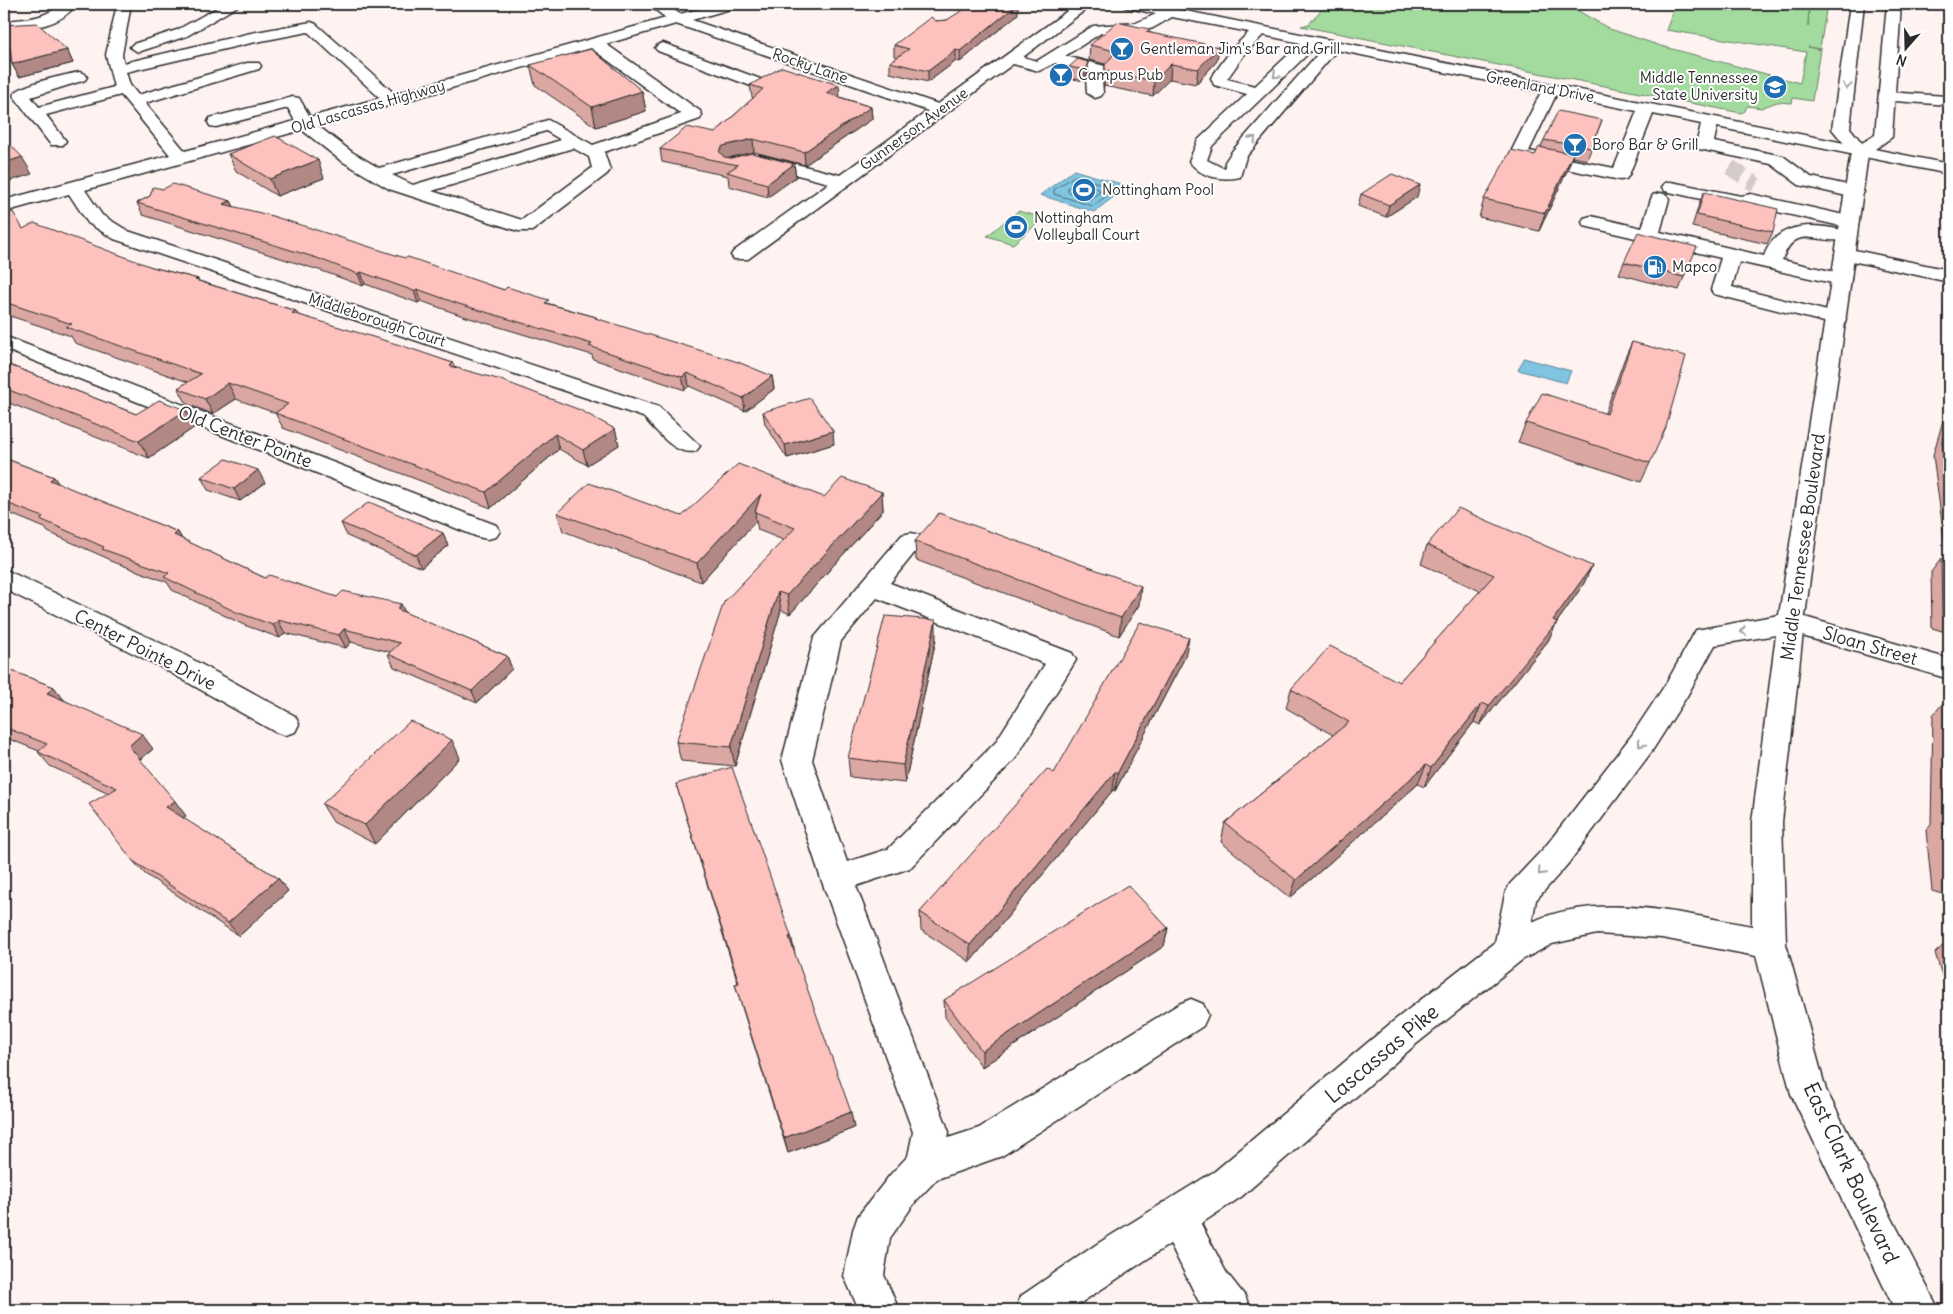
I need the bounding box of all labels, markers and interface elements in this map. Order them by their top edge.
north arrow [1880,22,1930,72]
bar icon: Gentleman Jim's Bar and Grill [1109,36,1135,62]
place label: Gentleman Jim's Bar and Grill [1140,39,1340,58]
street label: Rocky Lane [770,44,850,87]
text: N [1894,50,1909,70]
bar icon: Campus Pub [1048,62,1074,88]
place label: Campus Pub [1078,65,1163,84]
street label: Greenland Drive [1484,67,1596,106]
place label: Middle Tennessee State University [1640,68,1758,104]
one-way arrow [1273,69,1282,78]
school or university icon: Middle Tennessee State University [1762,74,1788,100]
street label: Old Lascassas Highway [289,75,447,138]
one-way arrow [1842,82,1852,90]
street label: Gunnerson Avenue [856,83,971,174]
bar icon: Boro Bar & Grill [1562,132,1588,158]
place label: Boro Bar & Grill [1592,135,1698,154]
one-way arrow [1247,136,1256,145]
sports icon: Nottingham Pool [1071,177,1097,203]
place label: Nottingham Pool [1102,180,1214,199]
place label: Nottingham Volleyball Court [1034,208,1140,244]
sports icon: Nottingham Volleyball Court [1003,214,1029,240]
fuel station icon: Mapco [1642,254,1668,280]
place label: Mapco [1672,257,1717,276]
street label: Middleborough Court [306,288,448,351]
street label: Old Center Pointe [175,400,315,473]
street label: Middle Tennessee Boulevard [1775,432,1830,662]
street label: Center Pointe Drive [71,604,220,695]
street label: Sloan Street [1820,621,1920,670]
one-way arrow [1738,625,1746,636]
one-way arrow [1638,738,1647,748]
one-way arrow [1538,866,1547,875]
street label: Lascassas Pike [1319,998,1444,1109]
street label: East Clark Boulevard [1798,1078,1905,1268]

